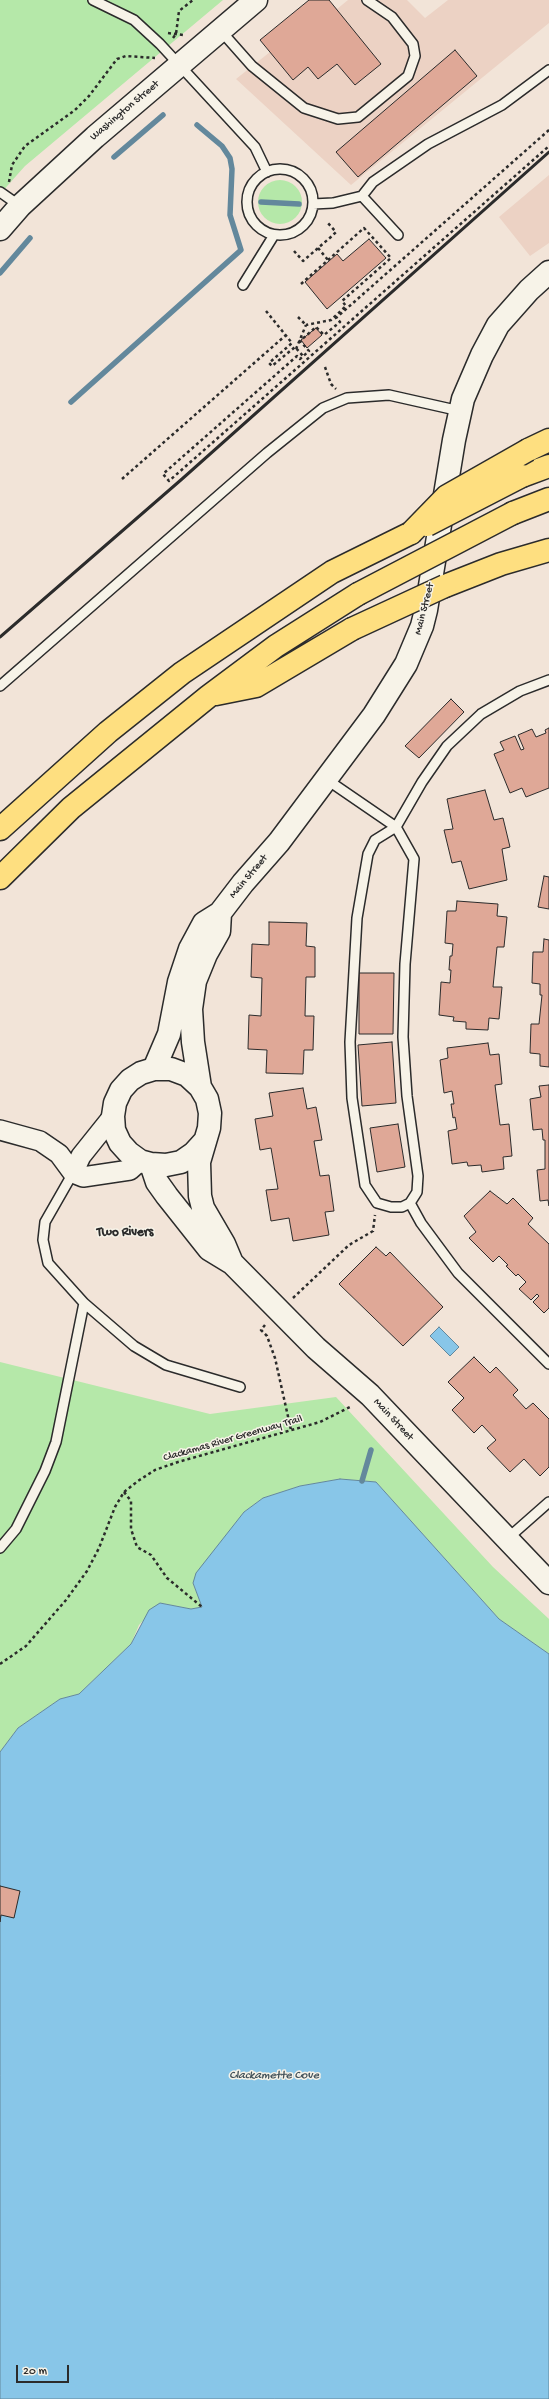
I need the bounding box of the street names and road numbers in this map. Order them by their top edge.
street label: Washington Street [88,78,162,144]
street label: Main Street [412,582,438,636]
street label: Main Street [227,852,271,902]
street label: Main Street [370,1396,416,1444]
street label: Clackamas River Greenway Trail [162,1413,304,1465]

